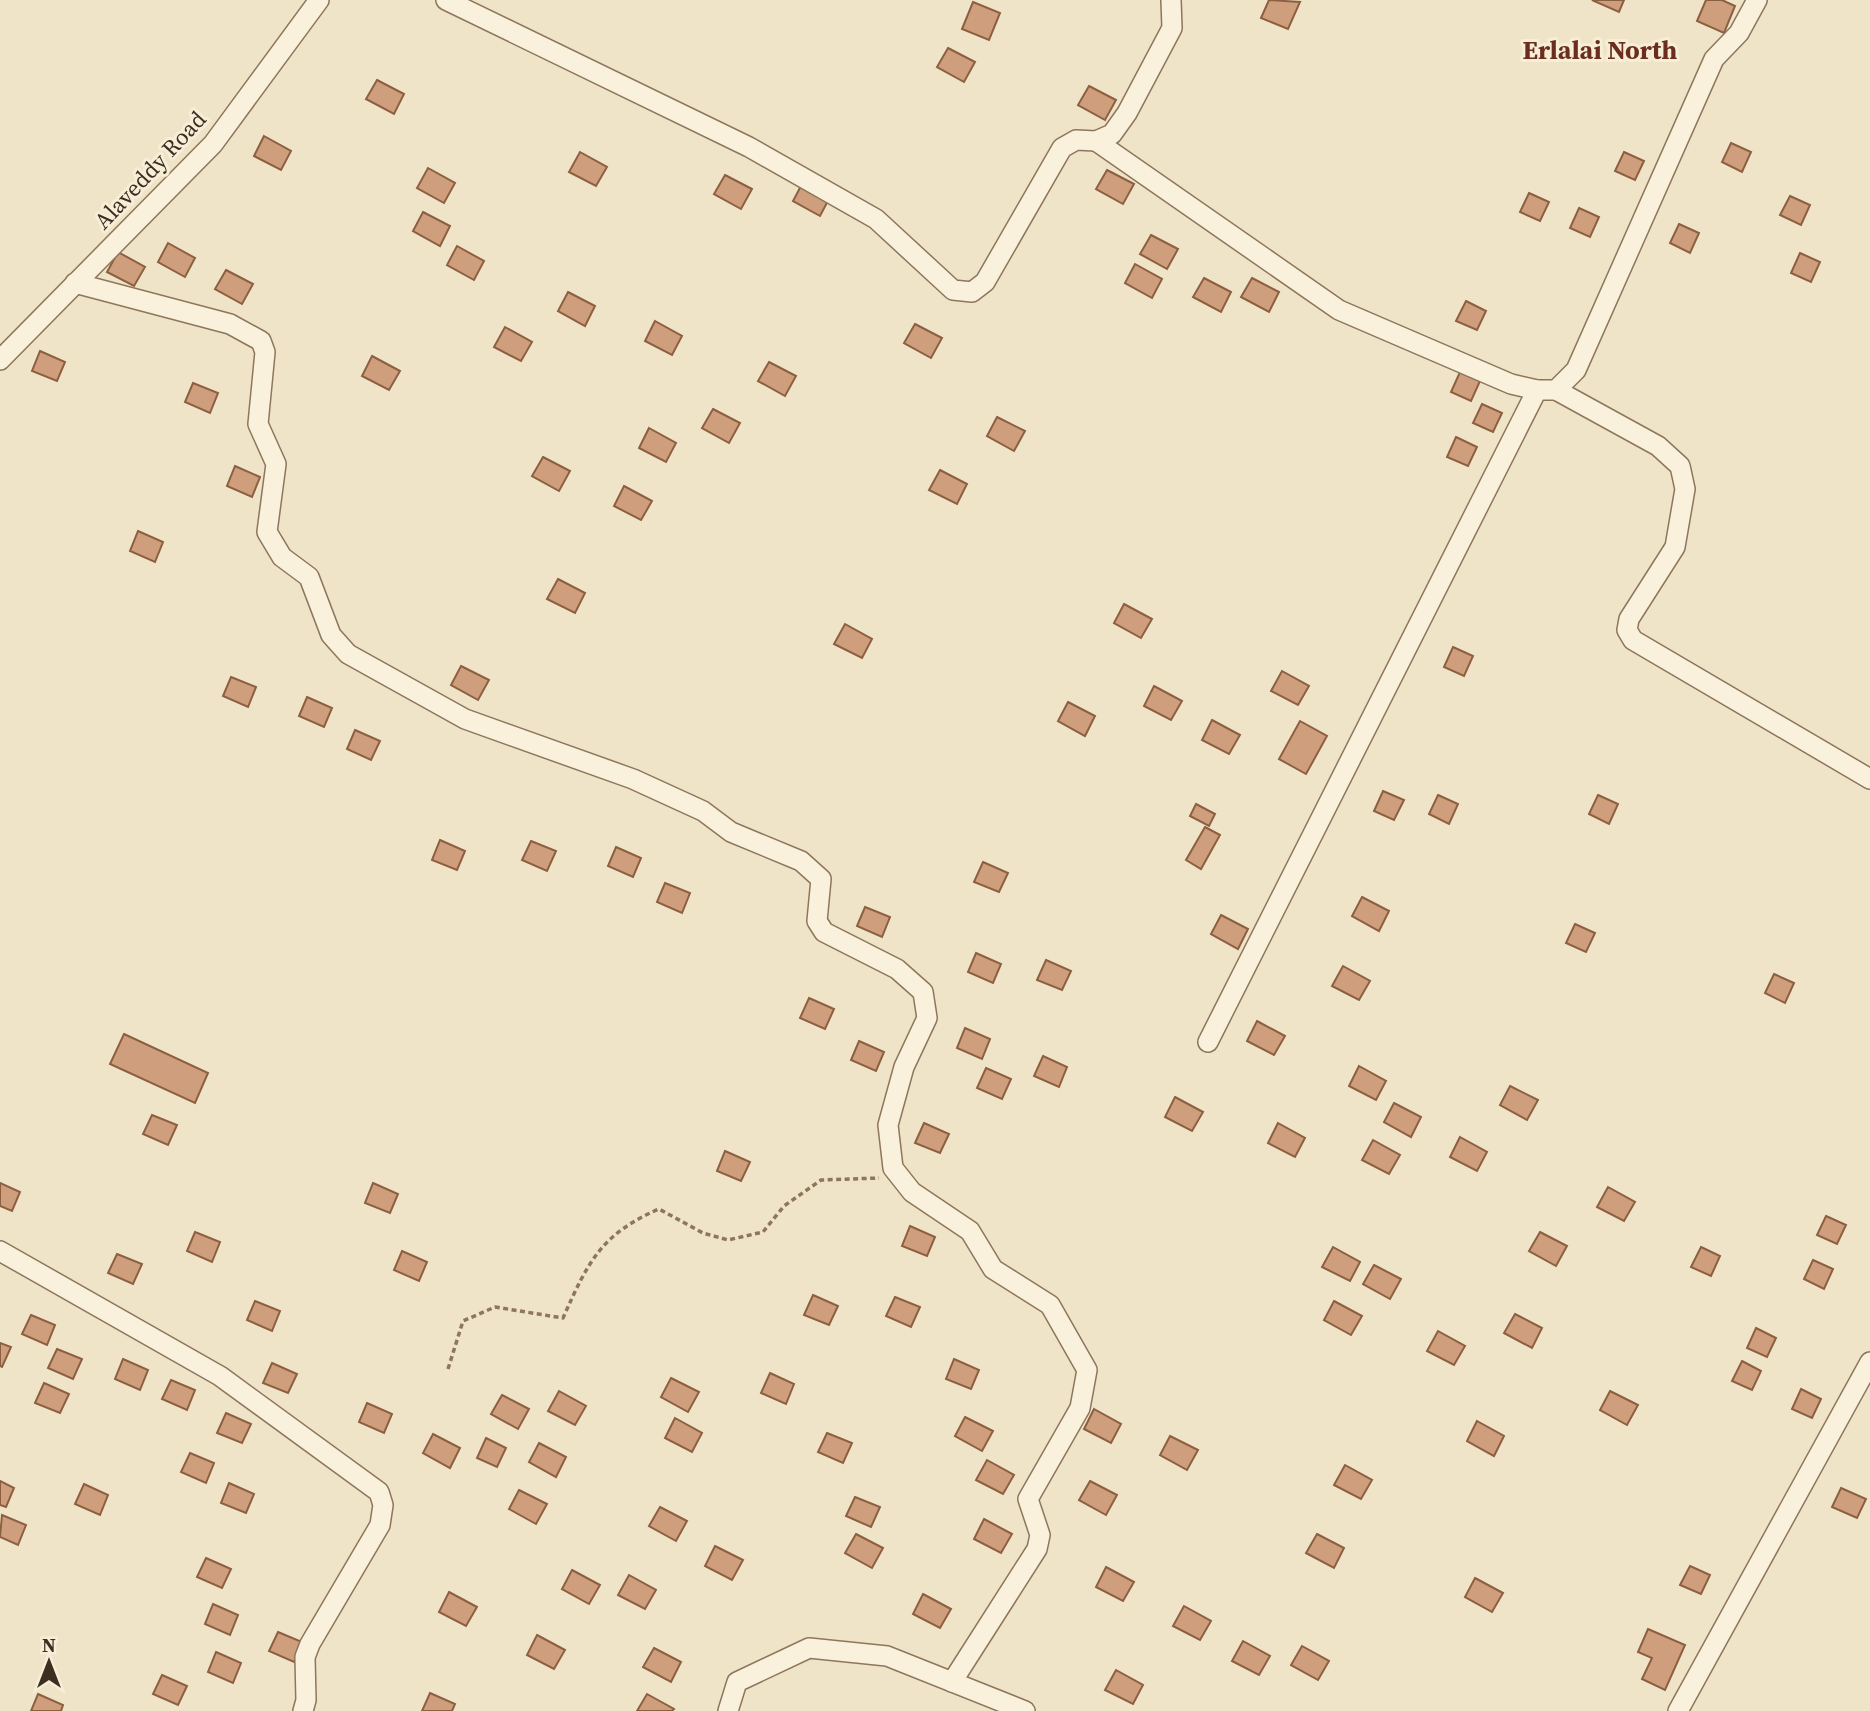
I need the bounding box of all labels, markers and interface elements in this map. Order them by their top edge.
district label: Erlalai North [1523,32,1677,68]
street label: Alaveddy Road [87,104,213,236]
north arrow [14,1627,84,1697]
text: N [42,1632,56,1658]

